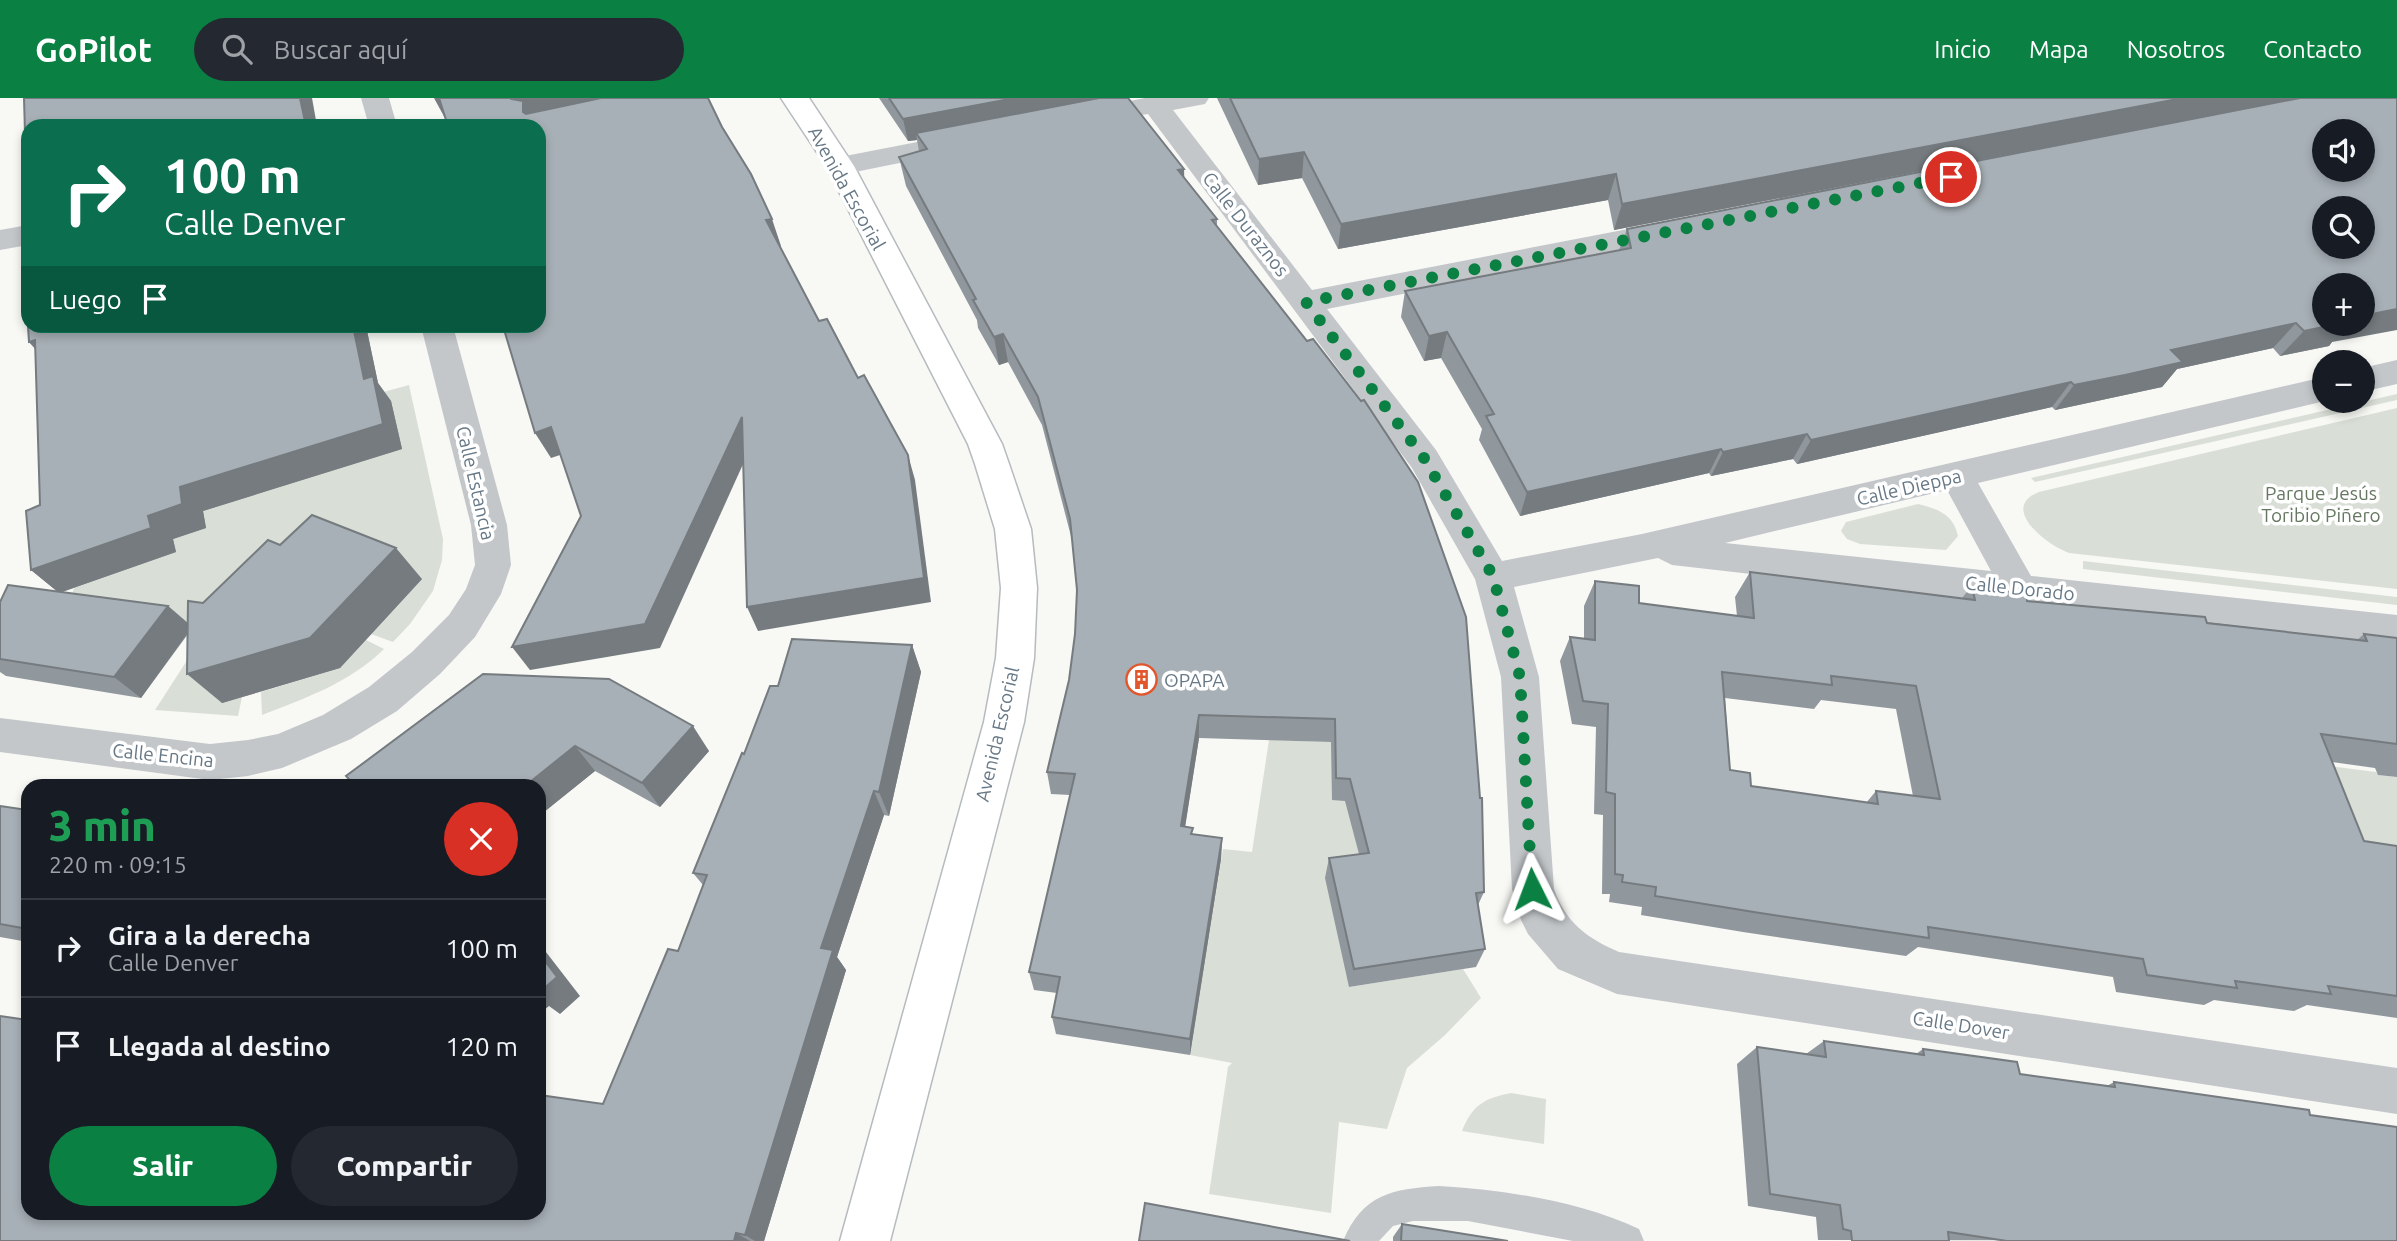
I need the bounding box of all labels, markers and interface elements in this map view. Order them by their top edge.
search box [194,18,684,81]
icon: search [218,30,256,68]
text: GoPilot [35,31,152,68]
text: Buscar aquí [274,35,407,64]
text: Inicio [1934,36,1991,63]
text: Mapa [2029,36,2089,63]
text: Nosotros [2127,36,2225,63]
text: Contacto [2263,36,2362,63]
map controls [2312,119,2375,413]
button: sound [2312,119,2375,182]
street label: Avenida Escorial [804,122,890,254]
icon: right [49,147,140,238]
text: 100 m [164,147,301,202]
pin [1921,147,1981,207]
icon: arrive [1932,158,1970,196]
street label: Calle Duraznos [1198,167,1294,281]
button: search [2312,196,2375,259]
text: Calle Denver [164,205,346,241]
button: + [2312,273,2375,336]
icon: arrive [136,280,174,318]
text: Luego [49,285,122,314]
button: − [2312,350,2375,413]
street label: Calle Estancia [452,424,500,542]
street label: Calle Dieppa [1855,464,1963,510]
park label: Parque Jesús Toribio Piñero [2261,482,2381,526]
street label: Calle Dorado [1964,571,2076,605]
building icon: OPAPA [1124,663,1158,697]
street label: Avenida Escorial [971,664,1023,804]
place label: OPAPA [1164,669,1225,691]
street label: Calle Encina [111,739,215,771]
text: 3 min [49,802,156,849]
button: close [444,802,518,876]
text: 220 m · 09:15 [49,852,187,877]
position arrow [1495,852,1569,926]
text: Gira a la derecha [108,921,311,950]
icon: right [49,929,87,967]
text: 100 m [446,934,518,963]
text: Calle Denver [108,950,239,975]
street label: Calle Dover [1911,1006,2011,1044]
icon: arrive [49,1027,87,1065]
text: Llegada al destino [108,1032,331,1061]
text: 120 m [446,1032,518,1061]
button: Salir [49,1126,277,1206]
button: Compartir [291,1126,518,1206]

